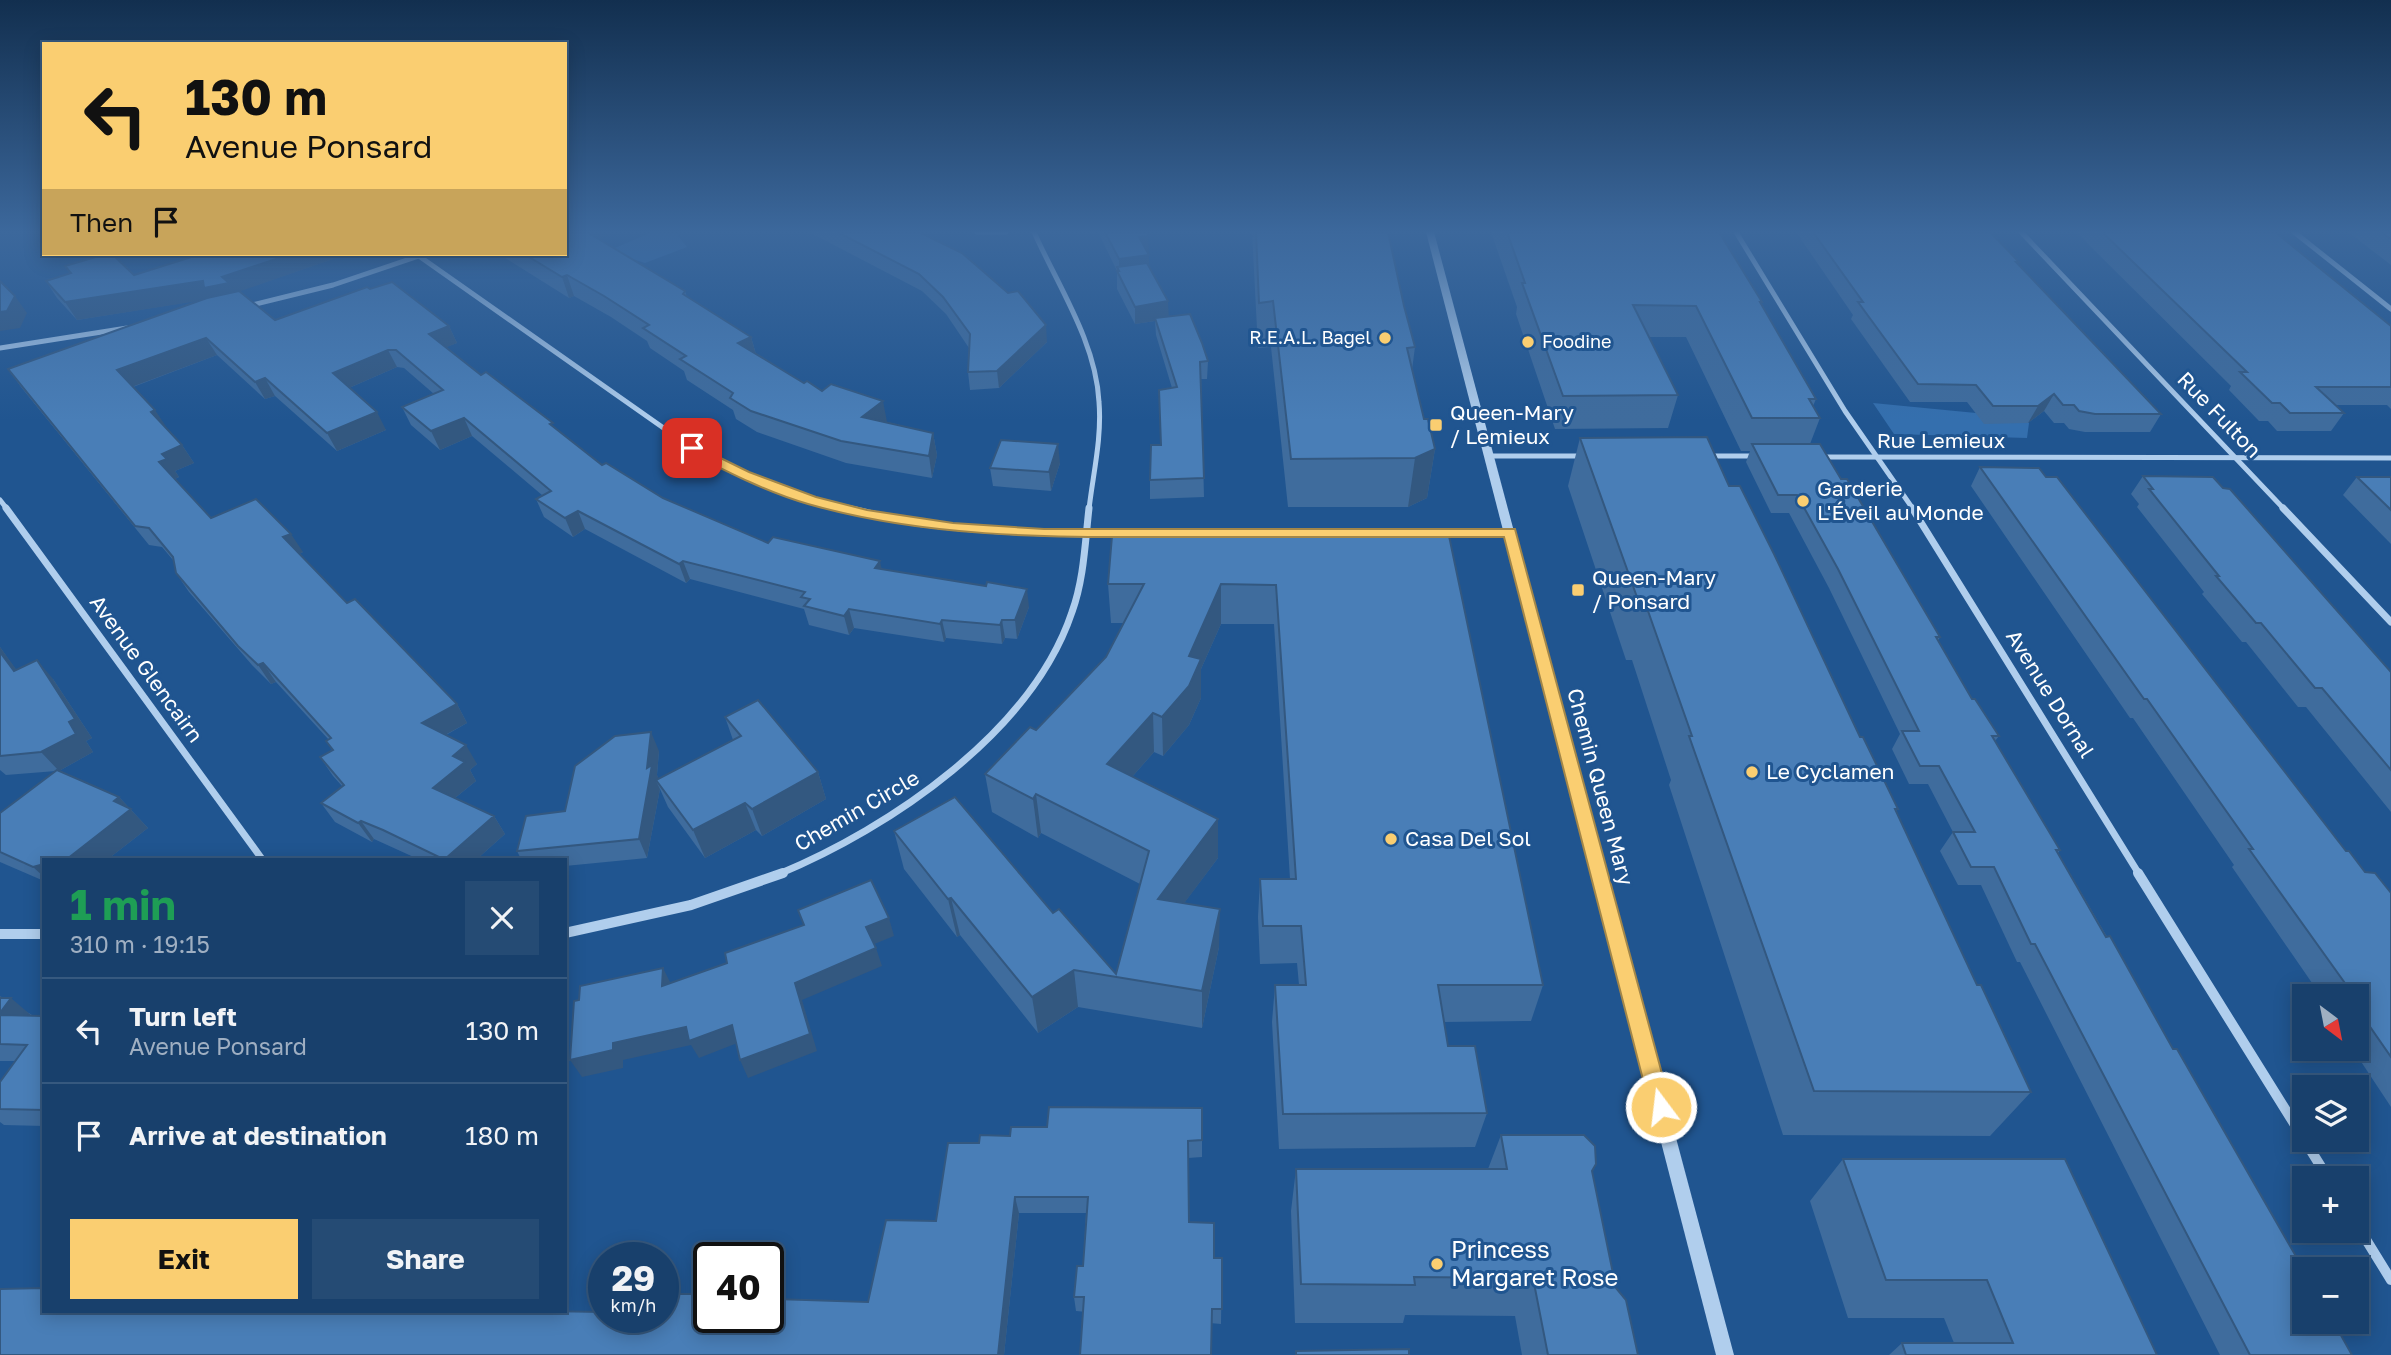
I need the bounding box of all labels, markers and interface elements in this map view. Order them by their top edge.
text: 130 m [185,67,327,126]
icon: left [70,70,161,161]
text: Avenue Ponsard [185,127,432,165]
icon: arrive [147,203,185,241]
text: Then [70,207,133,238]
place label: R.E.A.L. Bagel [1249,326,1371,348]
marker: R.E.A.L. Bagel [1377,330,1393,346]
place label: Foodine [1542,330,1612,352]
marker: Foodine [1520,334,1536,350]
street label: Rue Fulton [2172,366,2267,463]
place label: Queen-Mary / Lemieux [1450,399,1574,449]
marker: Queen-Mary / Lemieux [1428,417,1444,433]
pin [662,418,722,478]
street label: Rue Lemieux [1877,427,2006,453]
icon: arrive [673,429,711,467]
place label: Garderie L'Éveil au Monde [1817,475,1984,525]
marker: Garderie L'Éveil au Monde [1795,493,1811,509]
place label: Queen-Mary / Ponsard [1592,564,1716,614]
marker: Queen-Mary / Ponsard [1570,582,1586,598]
street label: Avenue Glencairn [85,590,209,747]
street label: Avenue Dornal [2001,625,2101,762]
street label: Chemin Queen Mary [1562,685,1640,888]
place label: Le Cyclamen [1766,758,1895,784]
street label: Chemin Circle [789,764,924,856]
marker: Le Cyclamen [1744,764,1760,780]
place label: Casa Del Sol [1405,825,1531,851]
marker: Casa Del Sol [1383,831,1399,847]
text: 1 min [70,879,176,929]
button: close [465,881,539,955]
text: 310 m · 19:15 [70,930,210,958]
north arrow [2292,984,2370,1060]
map controls [2292,984,2369,1334]
text: Turn left [129,1001,237,1032]
icon: left [70,1012,108,1050]
text: 130 m [466,1015,539,1046]
text: Avenue Ponsard [129,1032,307,1060]
position arrow [1624,1070,1698,1144]
button: layers [2292,1075,2369,1152]
icon: arrive [70,1117,108,1155]
text: Arrive at destination [129,1120,387,1151]
text: 180 m [465,1120,539,1151]
button: + [2292,1166,2369,1243]
button: Exit [70,1219,298,1299]
button: Share [312,1219,539,1299]
place label: Princess Margaret Rose [1451,1234,1618,1291]
speed limit sign: 40 [693,1242,784,1333]
marker: Princess Margaret Rose [1429,1256,1445,1272]
text: 29 [612,1257,655,1299]
button: − [2292,1257,2369,1334]
text: km/h [611,1294,656,1316]

